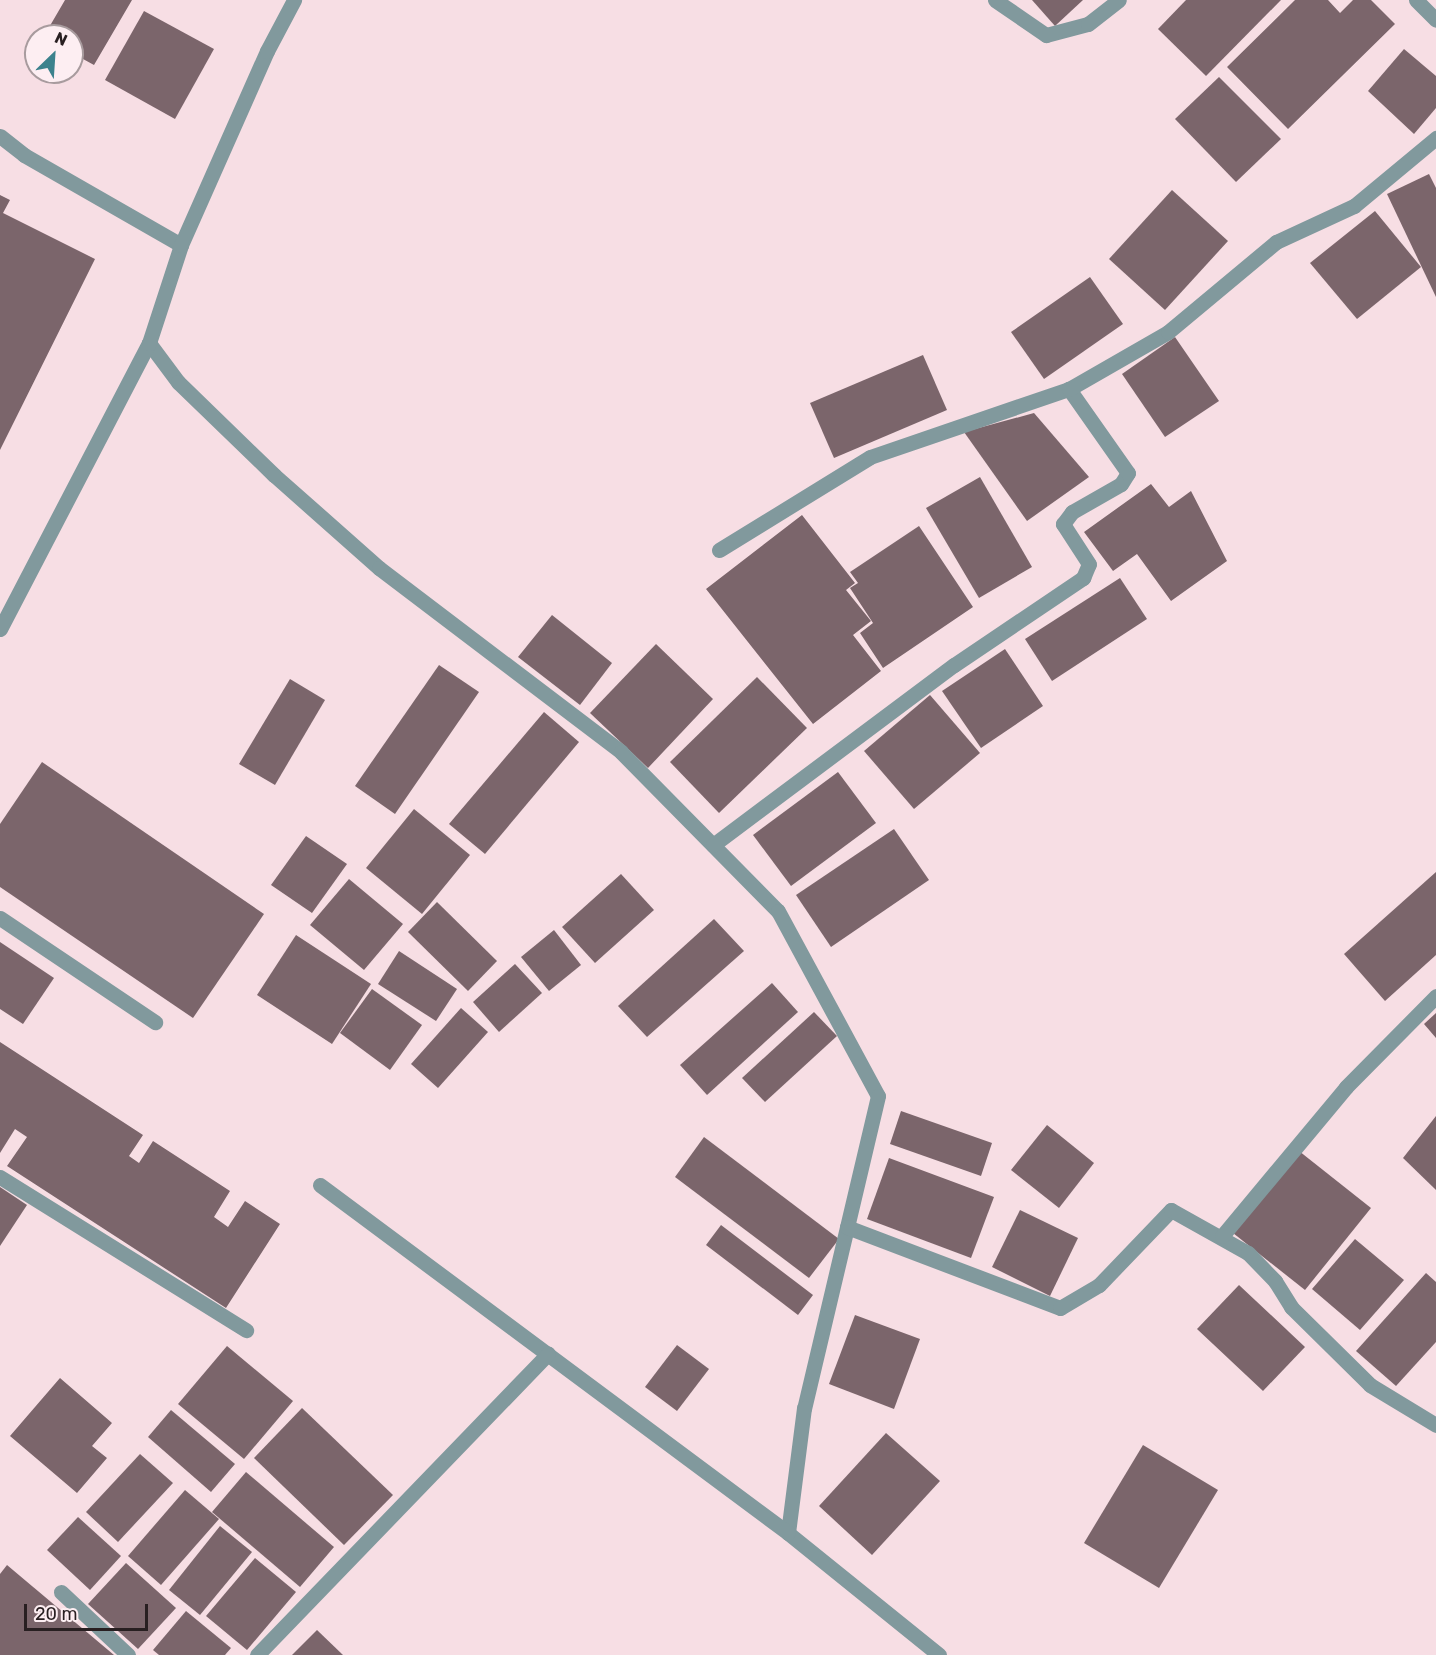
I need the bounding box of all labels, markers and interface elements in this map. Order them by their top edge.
north arrow [24,24,84,84]
text: N [52,28,70,50]
scale bar [27,1592,152,1630]
text: 20 m [35,1603,77,1625]

